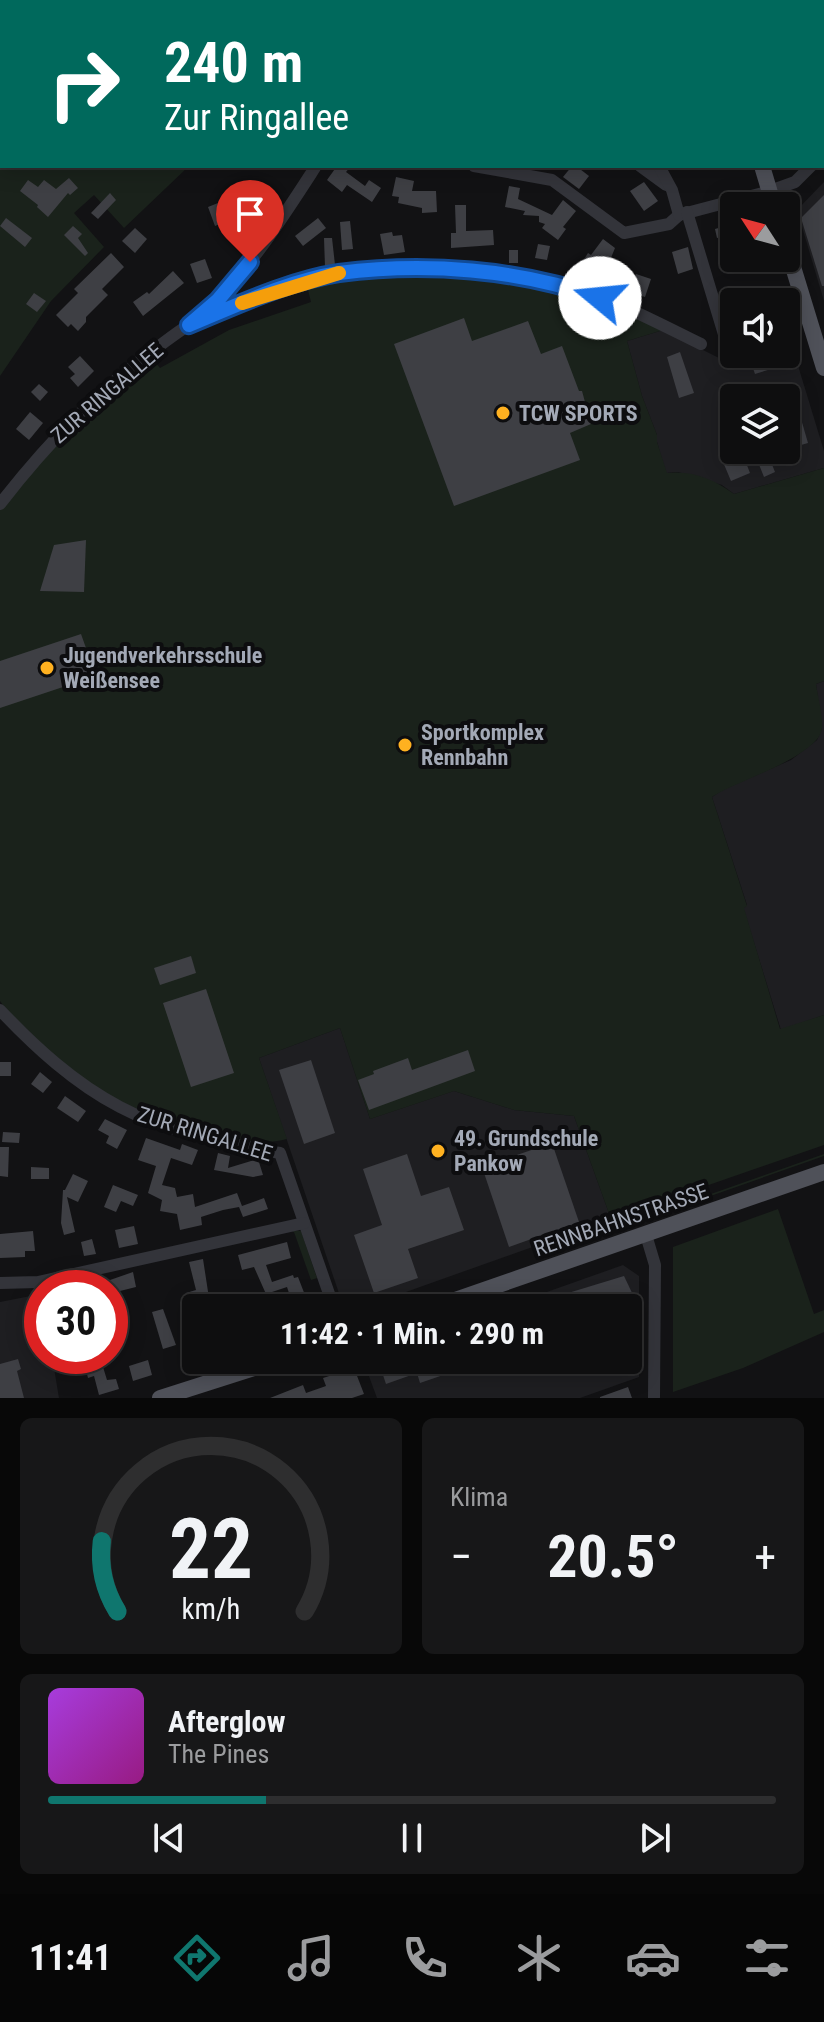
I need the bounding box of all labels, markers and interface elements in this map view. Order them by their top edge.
text: 240 m [164,30,303,96]
icon: right [32,32,136,136]
text: Zur Ringallee [164,97,349,139]
pin [216,180,284,262]
icon: arrive [228,192,272,236]
north arrow [720,192,800,272]
map controls [720,192,800,464]
position arrow [558,256,642,340]
button: sound [720,288,800,368]
street label: ZUR RINGALLEE [46,338,168,448]
button: layers [720,384,800,464]
place label: TCW SPORTS [519,401,638,426]
marker: TCW SPORTS [494,404,512,422]
place label: Jugendverkehrsschule Weißensee [63,643,262,693]
marker: Jugendverkehrsschule Weißensee [38,659,56,677]
place label: Sportkomplex Rennbahn [421,720,544,770]
marker: Sportkomplex Rennbahn [396,736,414,754]
street label: ZUR RINGALLEE [134,1102,276,1166]
place label: 49. Grundschule Pankow [454,1126,598,1176]
marker: 49. Grundschule Pankow [429,1142,447,1160]
street label: RENNBAHNSTRASSE [530,1178,712,1262]
speed limit sign: 30 [24,1270,128,1374]
text: 11:42 · 1 Min. · 290 m [280,1316,544,1351]
text: Klima [450,1482,508,1512]
text: 22 [169,1501,253,1598]
text: 20.5° [547,1521,679,1592]
text: − [450,1531,472,1583]
text: + [754,1531,776,1583]
text: km/h [182,1592,240,1626]
text: Afterglow [168,1704,286,1739]
text: The Pines [168,1739,269,1769]
icon: previous [147,1816,191,1860]
icon: pause [390,1816,434,1860]
icon: next [633,1816,677,1860]
icon: directions [169,1930,225,1986]
icon: music [283,1930,339,1986]
icon: phone [397,1930,453,1986]
icon: climate [511,1930,567,1986]
icon: car [625,1930,681,1986]
icon: filters [739,1930,795,1986]
text: 11:41 [29,1937,112,1979]

